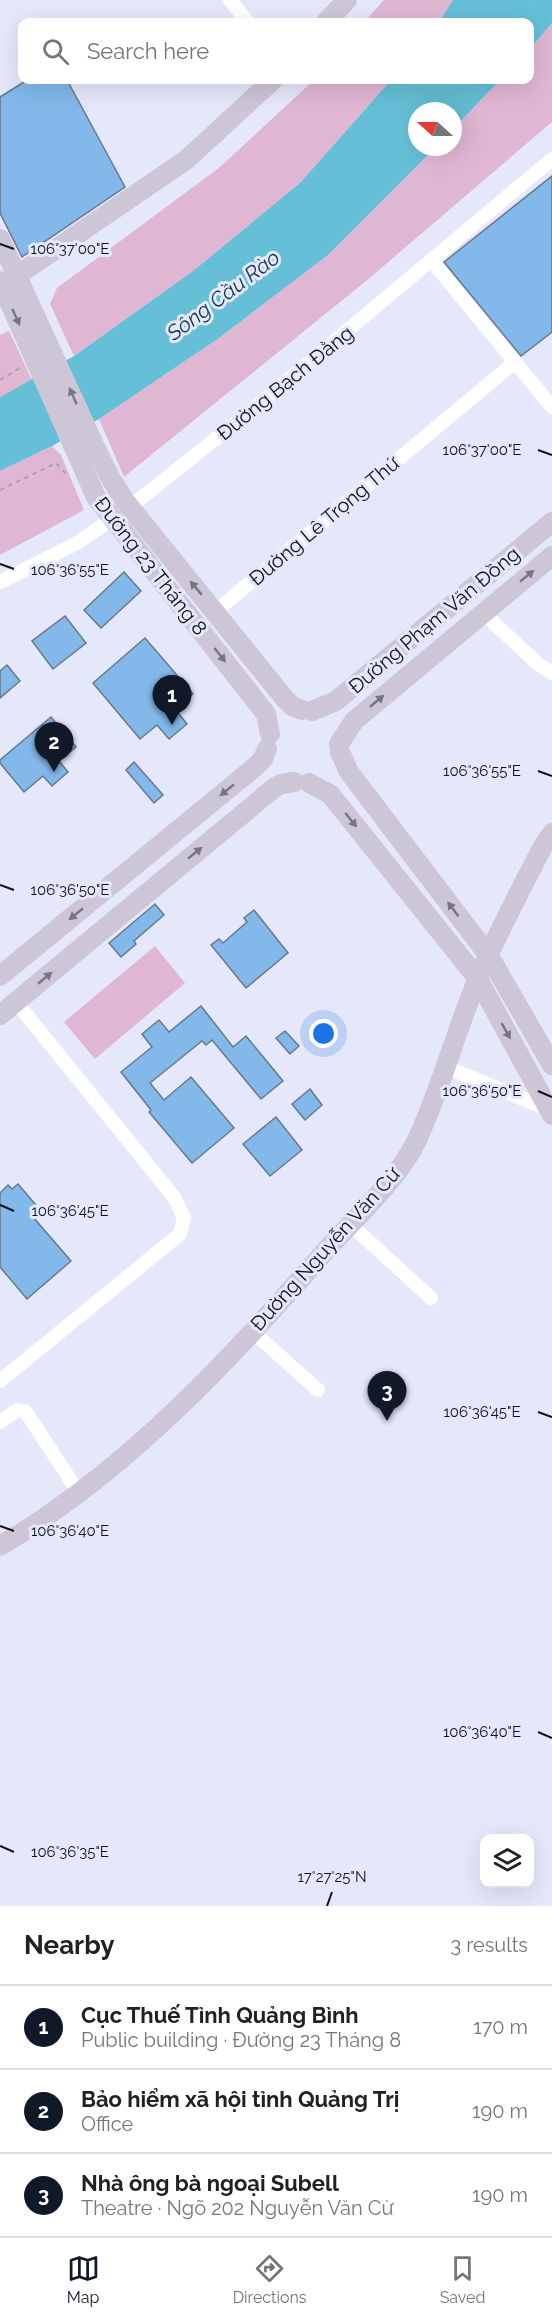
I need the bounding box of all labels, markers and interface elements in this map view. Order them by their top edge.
search box [18,18,534,84]
icon: search [39,35,72,68]
text: Search here [87,38,209,64]
north arrow [408,102,462,156]
text: 106°37'00"E [30,240,110,258]
water label: Sông Cầu Rào [161,244,284,346]
one-way arrow [12,309,21,326]
street label: Đường Bạch Đằng [212,321,358,445]
one-way arrow [68,387,78,405]
text: 106°37'00"E [442,441,522,459]
street label: Đường Lê Trọng Thứ [244,451,405,591]
street label: Đường 23 Tháng 8 [90,492,212,640]
street label: Đường Phạm Văn Đồng [344,541,524,699]
text: 106°36'55"E [31,561,109,579]
one-way arrow [520,571,535,583]
one-way arrow [191,580,203,595]
one-way arrow [213,647,226,663]
pin: 1 [152,676,192,725]
one-way arrow [369,695,384,708]
pin: 2 [34,722,74,772]
text: 106°36'55"E [443,762,521,780]
one-way arrow [219,784,235,797]
one-way arrow [345,813,357,828]
one-way arrow [187,847,203,860]
text: 106°36'50"E [31,881,109,899]
one-way arrow [448,902,460,917]
one-way arrow [68,907,84,920]
one-way arrow [37,971,53,984]
your location [309,1019,338,1048]
one-way arrow [501,1022,511,1039]
text: 106°36'50"E [443,1082,521,1100]
street label: Đường Nguyễn Văn Cừ [245,1162,405,1336]
text: 106°36'45"E [31,1202,109,1220]
pin: 3 [368,1372,406,1421]
text: 106°36'45"E [443,1403,521,1421]
text: 106°36'40"E [31,1522,109,1540]
text: 106°36'40"E [443,1723,521,1741]
map controls [480,1834,534,1888]
button: layers [480,1834,534,1888]
text: 106°36'35"E [31,1843,109,1861]
text: 17°27'25"N [297,1868,367,1886]
text: Nearby [24,1930,114,1960]
text: 3 results [450,1933,528,1957]
text: Cục Thuế Tỉnh Quảng Bình [81,2002,359,2028]
text: 1 [39,2015,48,2039]
text: 170 m [473,2015,528,2039]
text: Public building · Đường 23 Tháng 8 [81,2028,401,2052]
text: Bảo hiểm xã hội tỉnh Quảng Trị [81,2086,399,2112]
text: 2 [38,2099,49,2123]
text: 190 m [472,2099,528,2123]
text: Office [81,2112,133,2136]
text: Nhà ông bà ngoại Subell [81,2170,339,2196]
text: 3 [38,2183,49,2207]
text: 190 m [472,2183,528,2207]
text: Theatre · Ngõ 202 Nguyễn Văn Cừ [81,2196,393,2220]
tab: Map [67,2252,100,2307]
tab: Directions [233,2252,307,2307]
tab: Saved [440,2252,485,2307]

